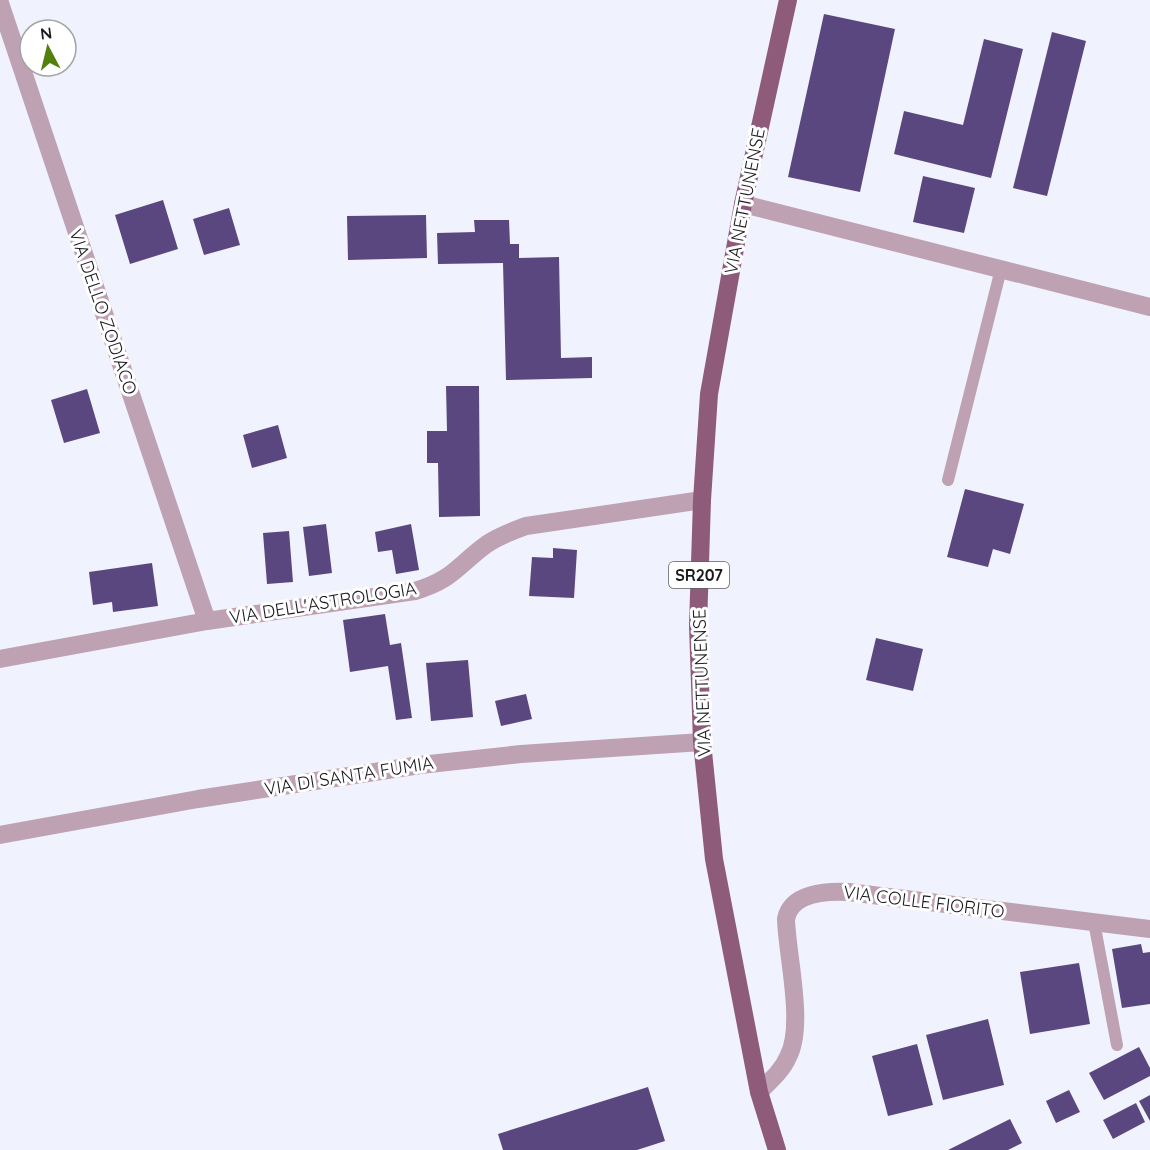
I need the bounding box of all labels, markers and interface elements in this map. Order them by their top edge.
north arrow [18,18,78,78]
text: N [39,22,53,44]
street label: VIA NETTUNENSE [719,126,770,276]
street label: VIA DELLO ZODIACO [64,226,143,398]
road number: SR207 [669,562,729,588]
street label: VIA DELL'ASTROLOGIA [228,576,418,629]
street label: VIA NETTUNENSE [687,609,716,757]
street label: VIA DI SANTA FUMIA [263,751,435,800]
street label: VIA COLLE FIORITO [842,880,1006,923]

